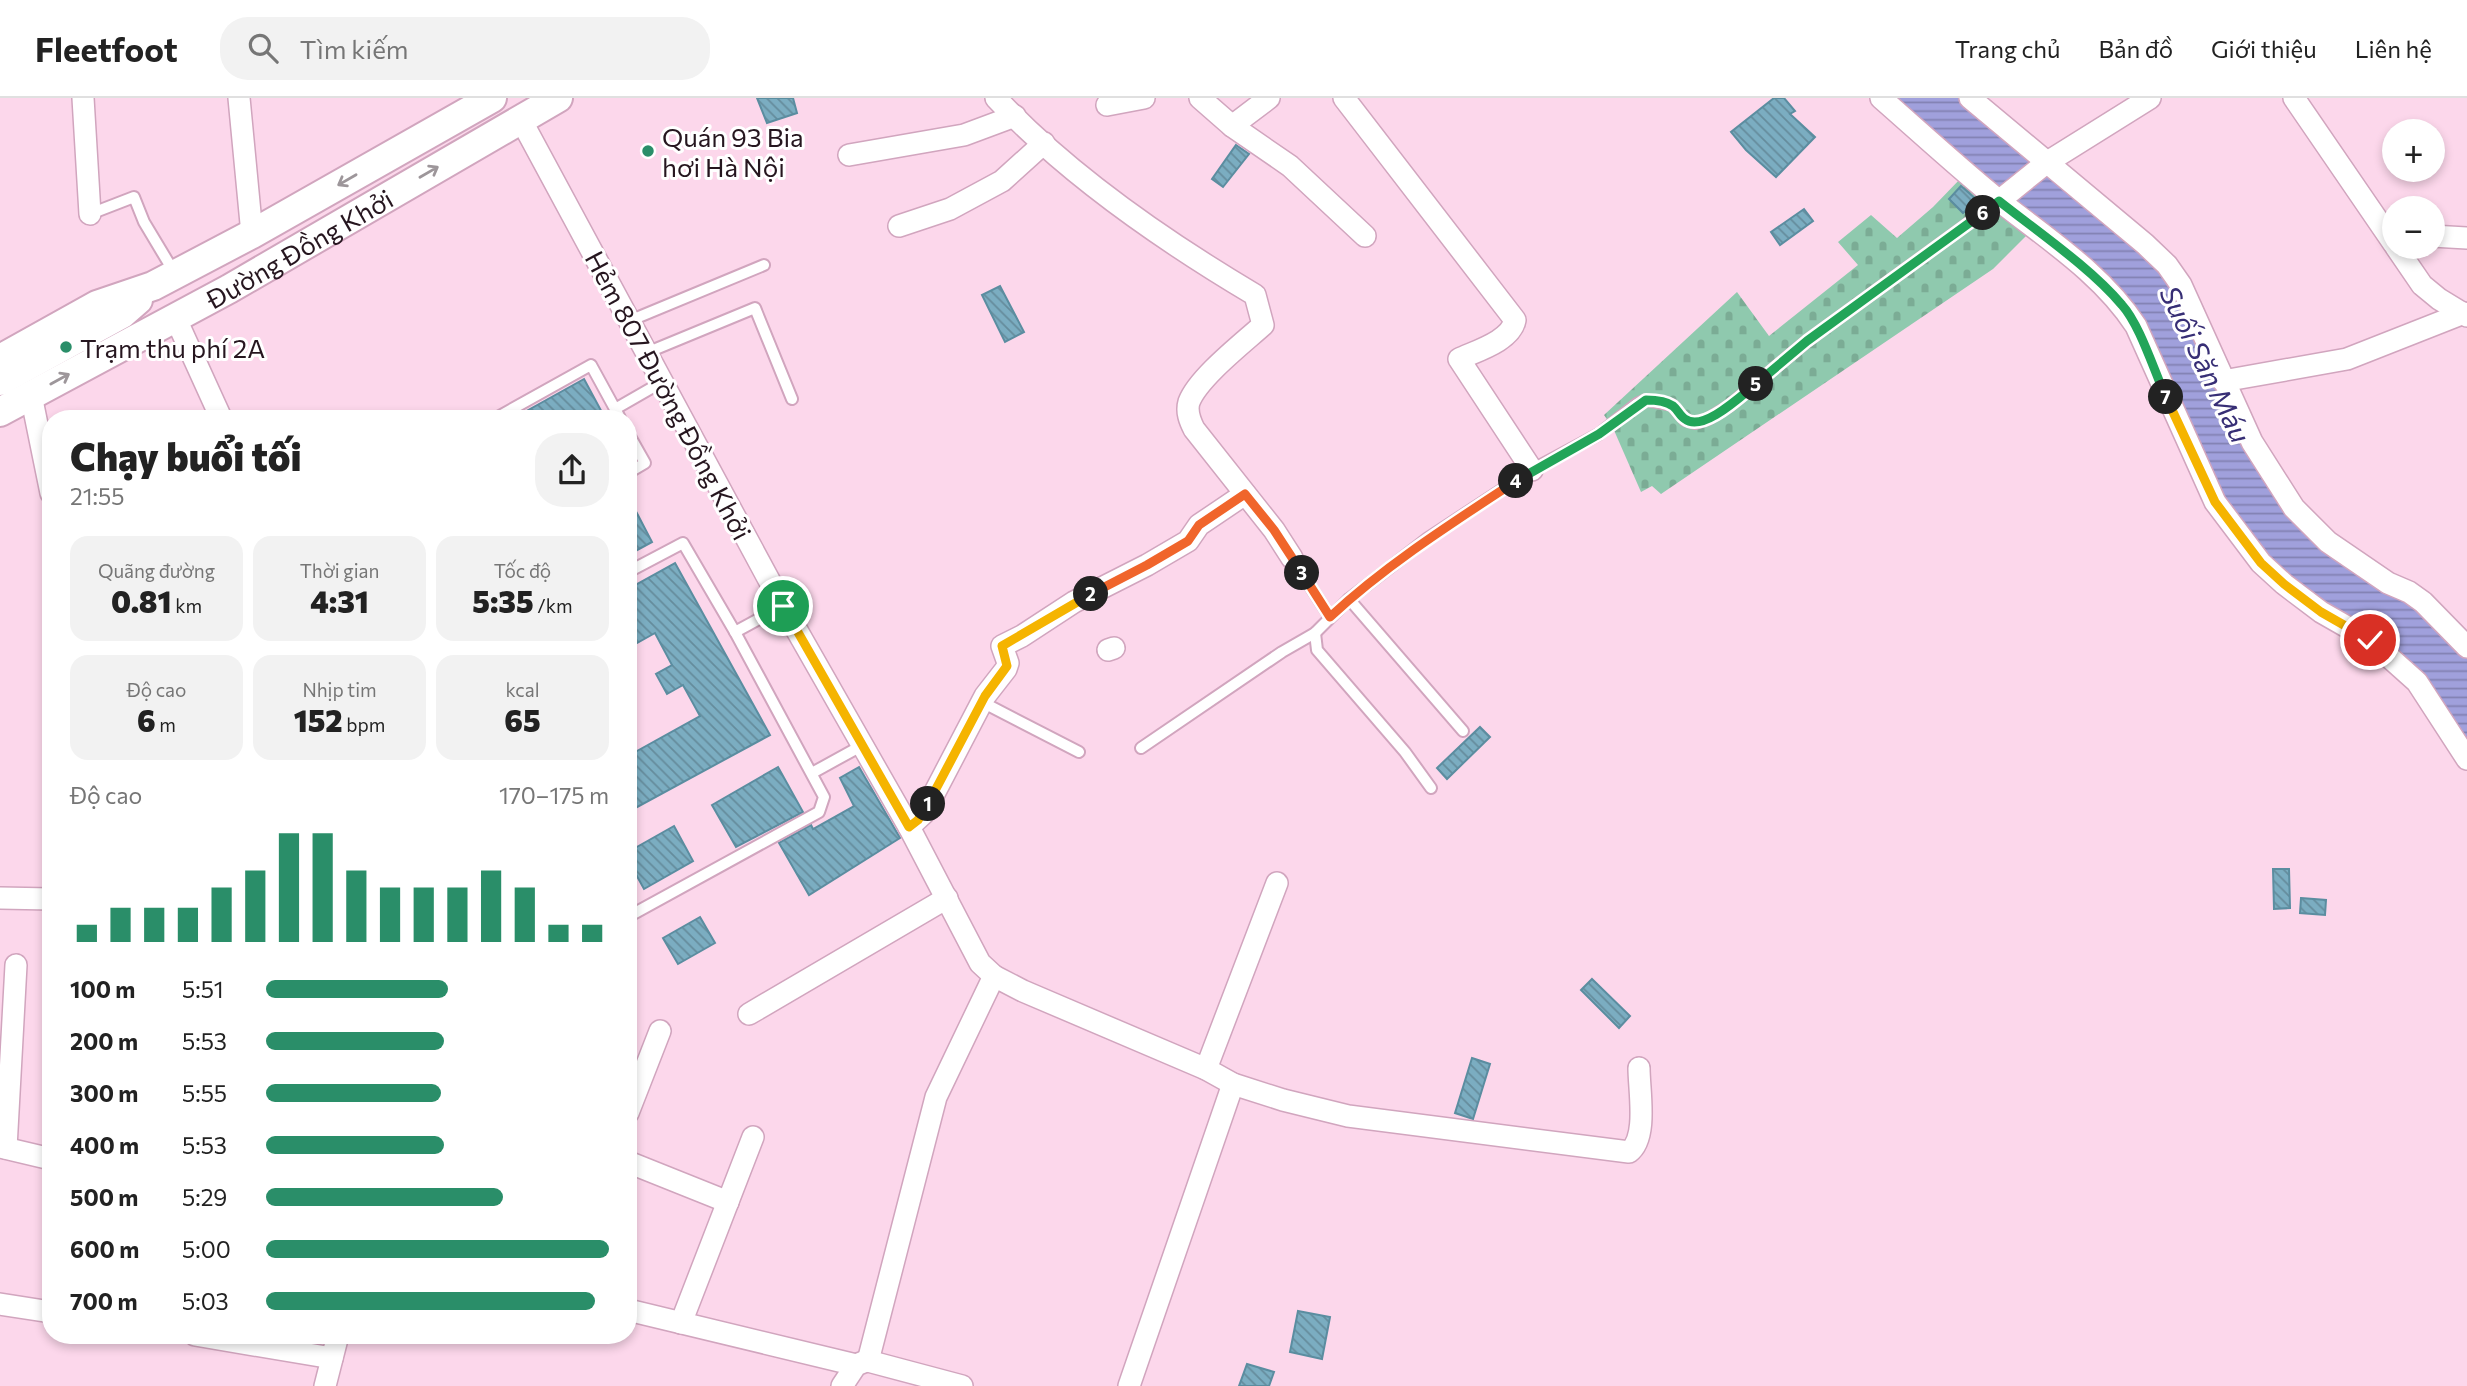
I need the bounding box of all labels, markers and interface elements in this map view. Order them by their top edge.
search box [220,17,710,80]
text: Fleetfoot [35,28,178,69]
icon: search [244,29,282,67]
text: Tìm kiếm [300,33,409,64]
text: Trang chủ [1955,34,2061,63]
text: Bản đồ [2099,34,2173,63]
text: Giới thiệu [2211,34,2317,63]
text: Liên hệ [2355,34,2432,63]
map controls [2382,119,2445,259]
button: + [2382,119,2445,182]
place label: Quán 93 Bia hơi Hà Nội [662,121,804,182]
marker: Quán 93 Bia hơi Hà Nội [640,143,656,159]
one-way arrow [419,165,439,179]
one-way arrow [338,173,358,187]
street label: Đường Đồng Khởi [200,182,398,315]
pin: 6 [1966,195,2000,230]
button: − [2382,196,2445,259]
text: 6 [1977,201,1988,224]
street label: Hẻm 807 Đường Đồng Khởi [580,245,758,545]
water label: Suối Săn Máu [2153,280,2259,448]
place label: Trạm thu phí 2A [80,332,265,363]
marker: Trạm thu phí 2A [58,339,74,355]
pin: 5 [1738,366,1774,402]
one-way arrow [49,372,70,385]
text: 5 [1750,372,1761,395]
pin: 7 [2148,380,2184,414]
text: 7 [2160,385,2171,408]
text: Chạy buổi tối [70,432,302,479]
button: share [535,433,609,507]
pin: 4 [1498,464,1534,498]
text: 4 [1510,469,1521,492]
text: 21:55 [70,482,124,510]
pin: 3 [1284,556,1320,590]
text: Quãng đường [98,559,215,582]
text: Thời gian [300,559,379,582]
text: Tốc độ [494,559,551,582]
text: 3 [1296,561,1307,584]
pin [753,576,813,636]
pin: 2 [1074,576,1108,612]
text: 0.81 [111,582,172,619]
text: 4:31 [310,582,369,619]
text: 5:35 [472,582,534,619]
text: 2 [1085,582,1096,605]
icon: arrive [764,587,802,625]
text: km [172,594,202,617]
text: /km [534,594,573,617]
pin [2340,610,2400,670]
icon: check [2351,621,2389,659]
text: Độ cao [127,678,186,701]
text: Nhịp tim [302,678,377,701]
text: kcal [505,678,540,701]
text: 6 [137,701,156,738]
text: 152 [294,701,343,738]
text: 65 [504,701,541,738]
text: m [156,713,176,736]
text: bpm [343,713,385,736]
text: Độ cao [70,781,142,809]
text: 170–175 m [499,781,609,809]
pin: 1 [911,786,946,822]
text: 1 [923,792,932,815]
text: 100 m [70,975,135,1003]
text: 5:51 [182,975,224,1003]
text: 200 m [70,1027,138,1055]
text: 5:53 [182,1027,227,1055]
text: 300 m [70,1079,138,1107]
text: 5:55 [182,1079,227,1107]
text: 400 m [70,1131,139,1159]
text: 5:53 [182,1131,227,1159]
text: 500 m [70,1183,138,1211]
text: 5:29 [182,1183,227,1211]
text: 600 m [70,1235,139,1263]
text: 5:00 [182,1235,231,1263]
text: 700 m [70,1287,138,1315]
text: 5:03 [182,1287,229,1315]

